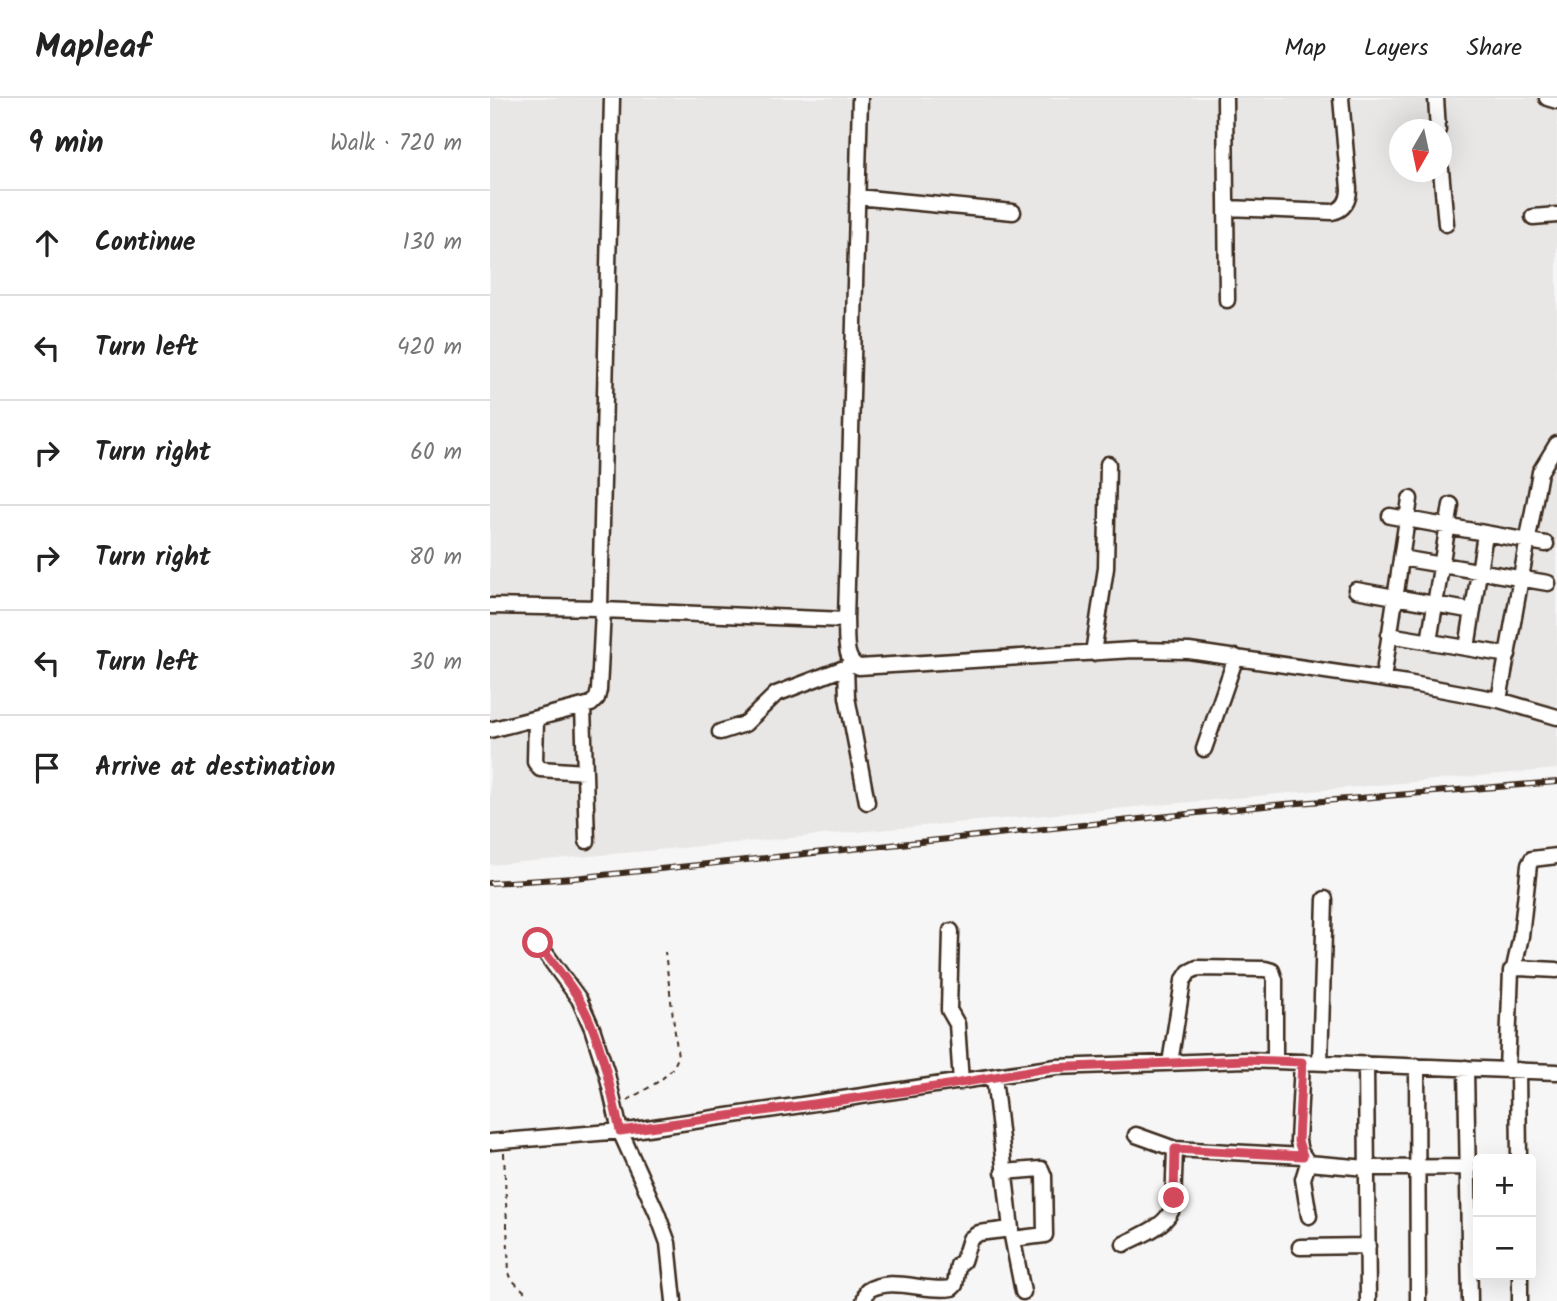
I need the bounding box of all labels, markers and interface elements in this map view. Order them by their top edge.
text: Mapleaf [35,22,151,75]
text: Map [1284,29,1326,68]
text: Layers [1364,29,1428,68]
text: Share [1466,29,1522,68]
north arrow [1389,119,1452,182]
text: 9 min [28,120,104,168]
text: Walk · 720 m [330,126,462,162]
text: Continue [95,222,196,264]
icon: ahead [28,224,66,262]
text: 130 m [403,225,462,261]
text: Turn left [95,327,198,369]
icon: left [28,329,66,367]
text: 420 m [397,330,462,366]
text: Turn right [95,432,211,474]
icon: right [28,434,66,472]
text: 60 m [410,435,462,471]
text: Turn right [95,537,211,579]
icon: right [28,539,66,577]
text: 80 m [409,540,462,576]
text: Turn left [95,642,198,684]
icon: left [28,644,66,682]
text: 30 m [410,645,462,681]
text: Arrive at destination [95,747,335,789]
icon: arrive [28,749,66,787]
route start [522,927,553,958]
map controls [1473,1154,1536,1280]
button: + [1473,1154,1536,1217]
route end [1158,1182,1189,1213]
button: − [1473,1217,1536,1280]

